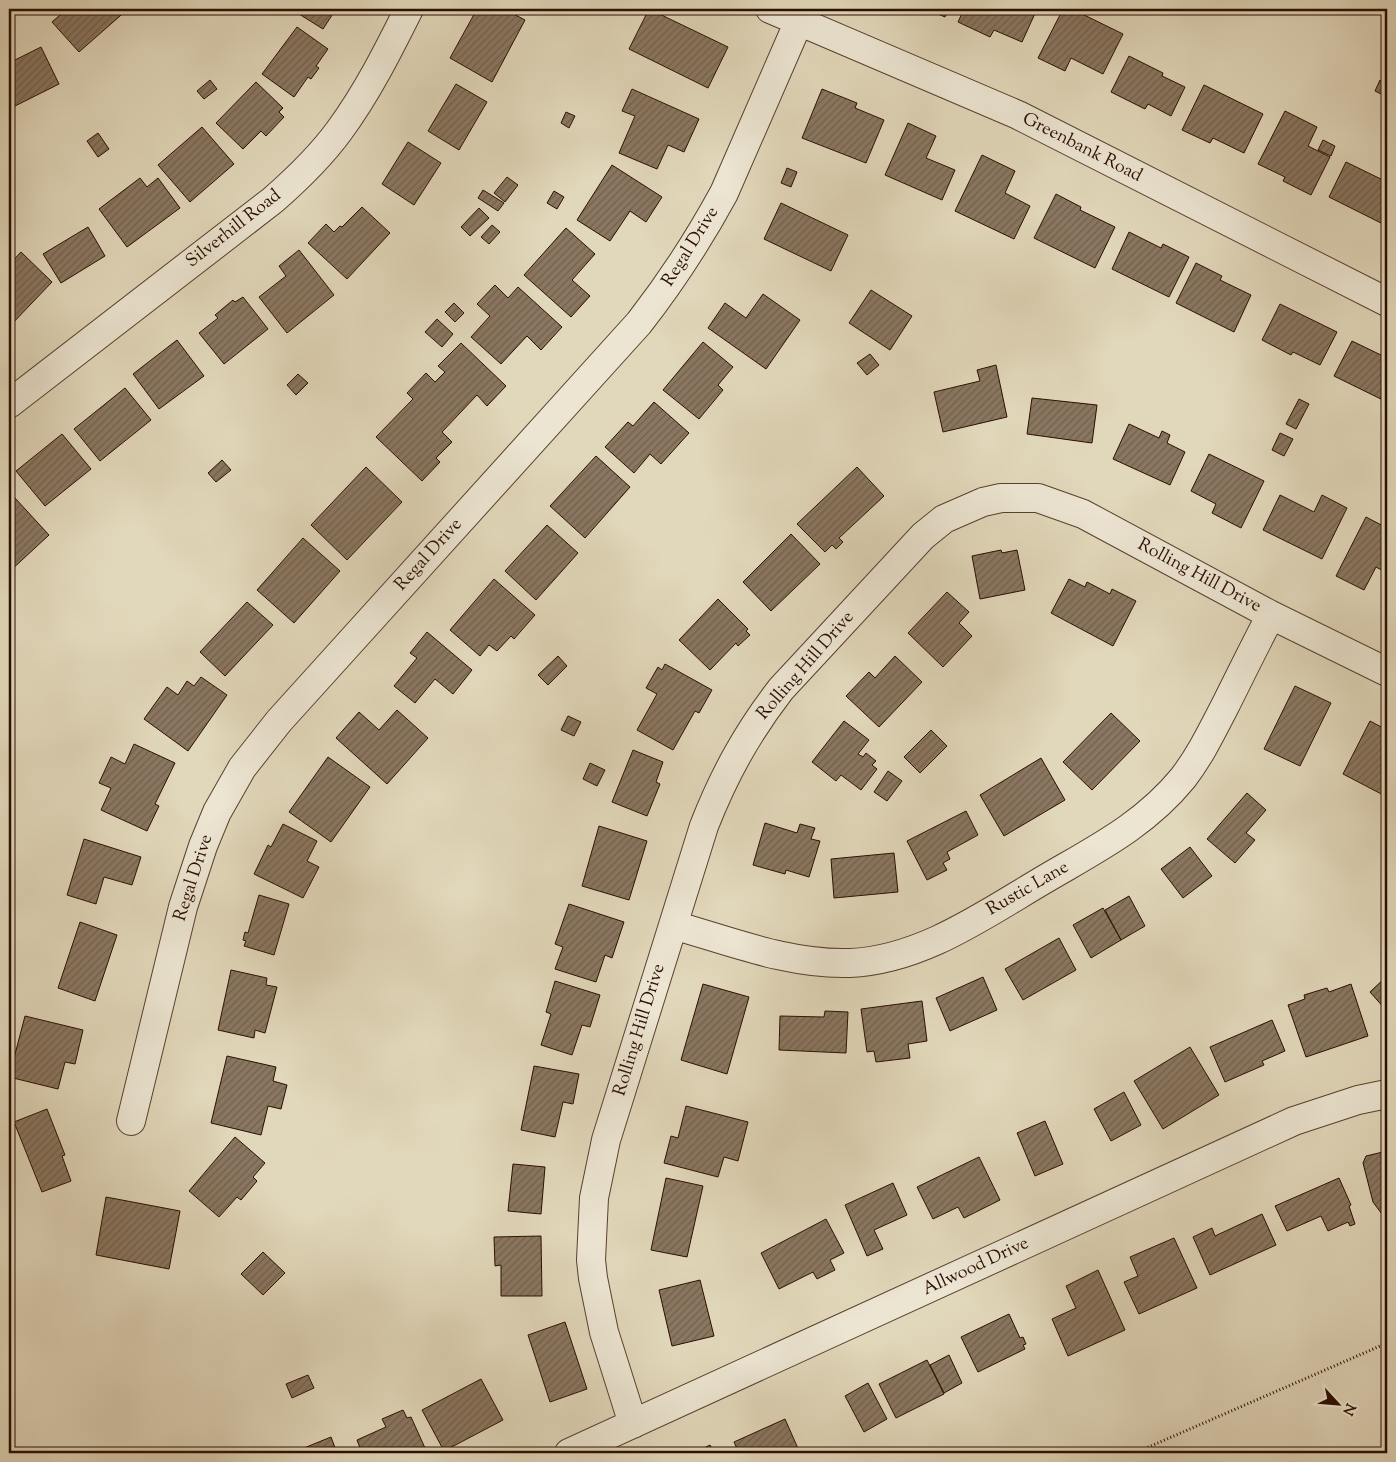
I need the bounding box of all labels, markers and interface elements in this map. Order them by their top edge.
street label: Greenbank Road [1017,107,1147,189]
street label: Silverhill Road [181,183,287,275]
street label: Regal Drive [656,202,726,292]
street label: Regal Drive [389,513,469,597]
street label: Rolling Hill Drive [1132,532,1266,620]
street label: Rolling Hill Drive [751,606,861,726]
street label: Regal Drive [168,831,220,925]
street label: Rustic Lane [982,855,1074,923]
street label: Rolling Hill Drive [608,961,672,1099]
street label: Allwood Drive [919,1231,1033,1303]
north arrow [1314,1380,1364,1430]
text: N [1336,1399,1359,1418]

